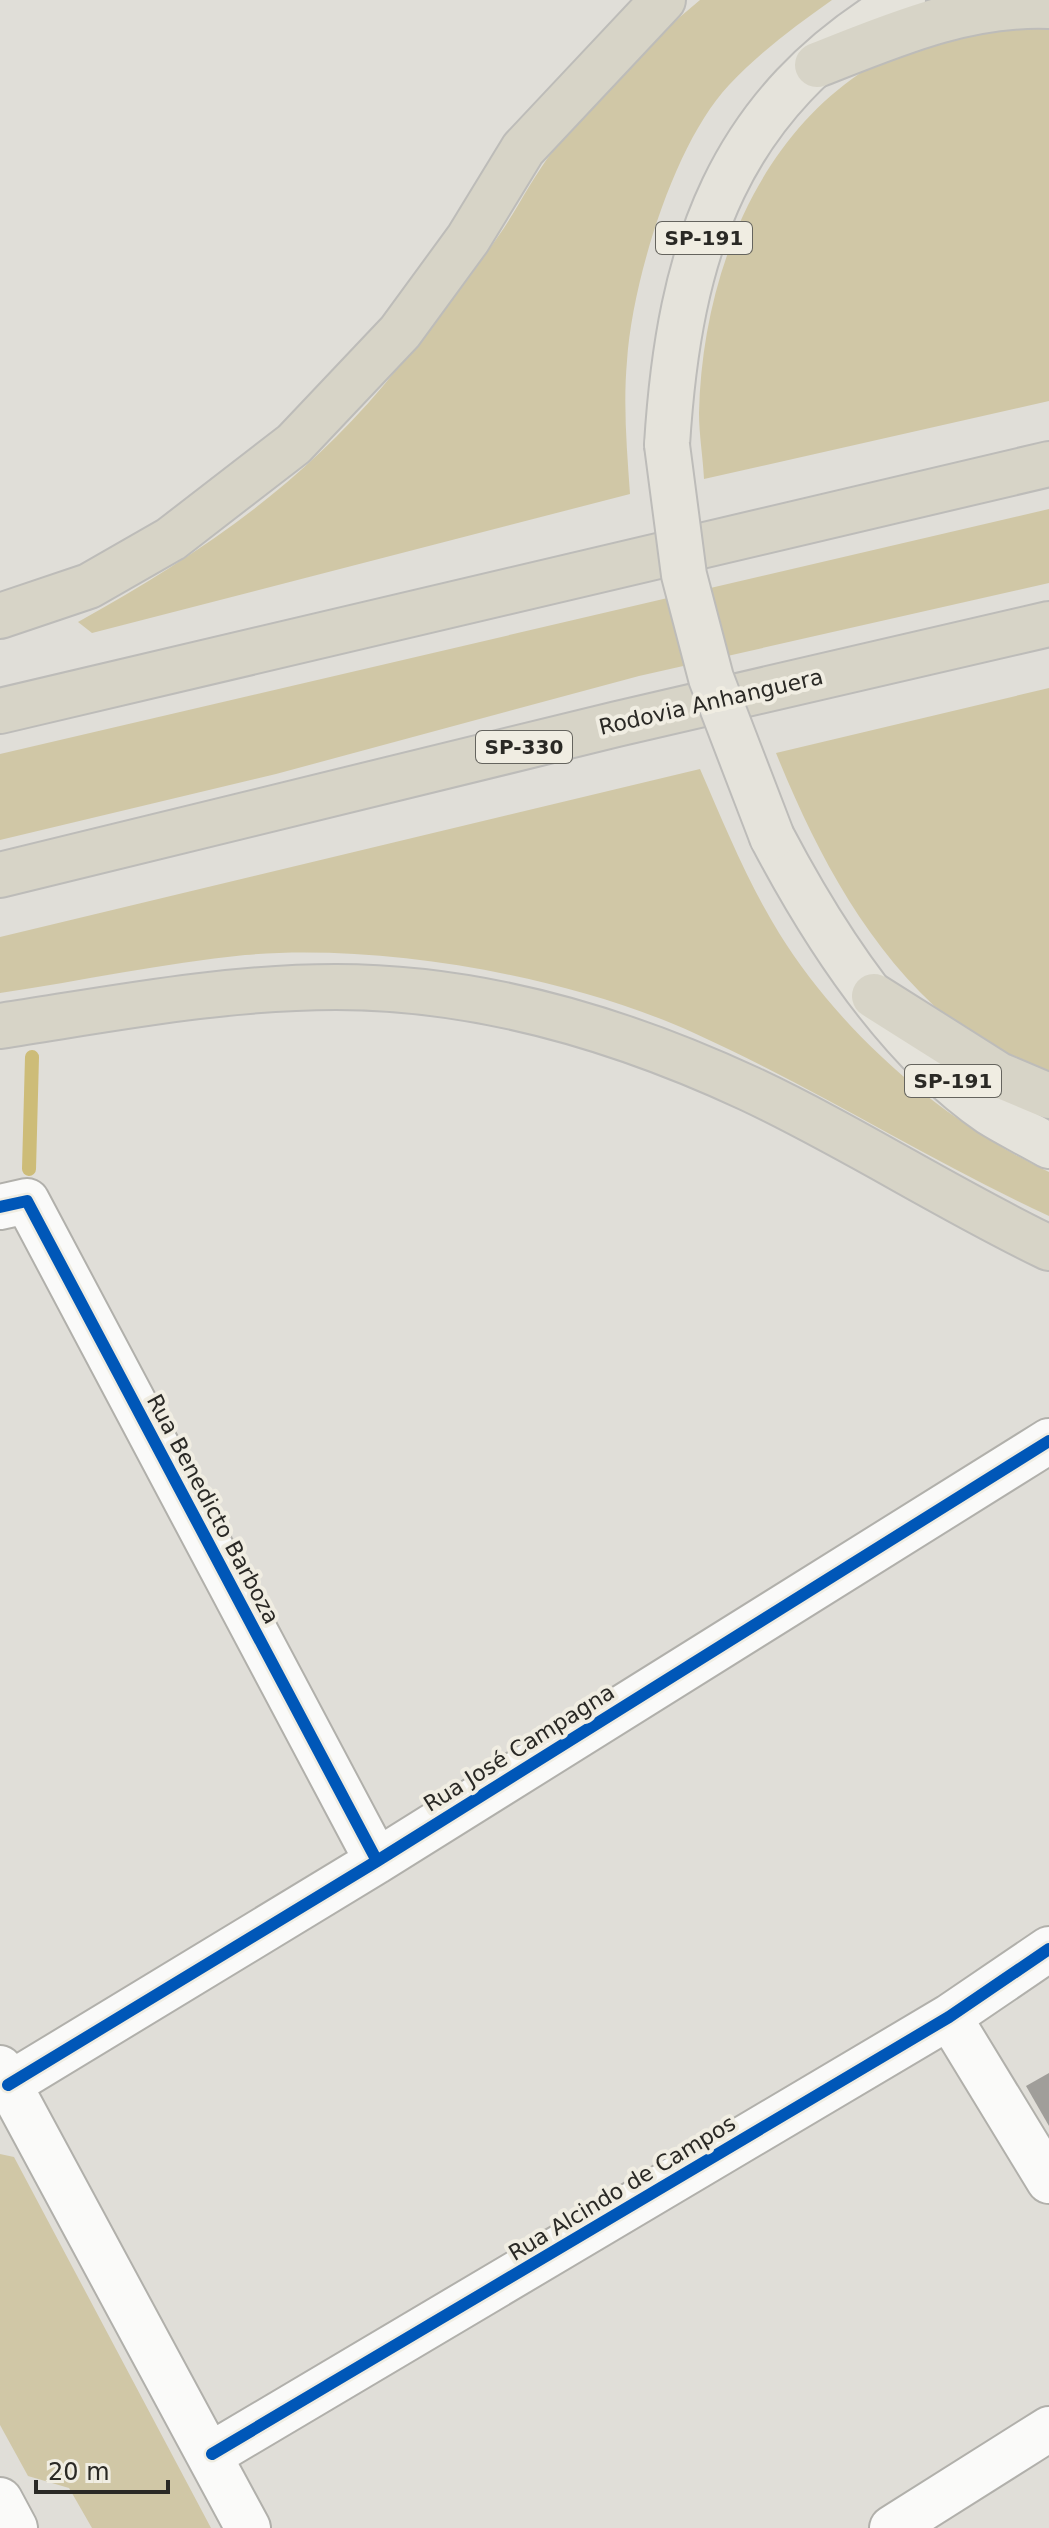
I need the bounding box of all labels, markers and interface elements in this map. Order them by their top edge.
road number: SP-191 [656,222,752,254]
street label: Rodovia Anhanguera [597,664,825,740]
road number: SP-330 [476,731,572,763]
road number: SP-191 [905,1065,1001,1097]
street label: Rua Benedicto Barboza [142,1390,284,1628]
street label: Rua José Campagna [419,1679,619,1817]
street label: Rua Alcindo de Campos [504,2110,740,2266]
scale bar [36,2444,168,2494]
text: 20 m [48,2458,110,2486]

